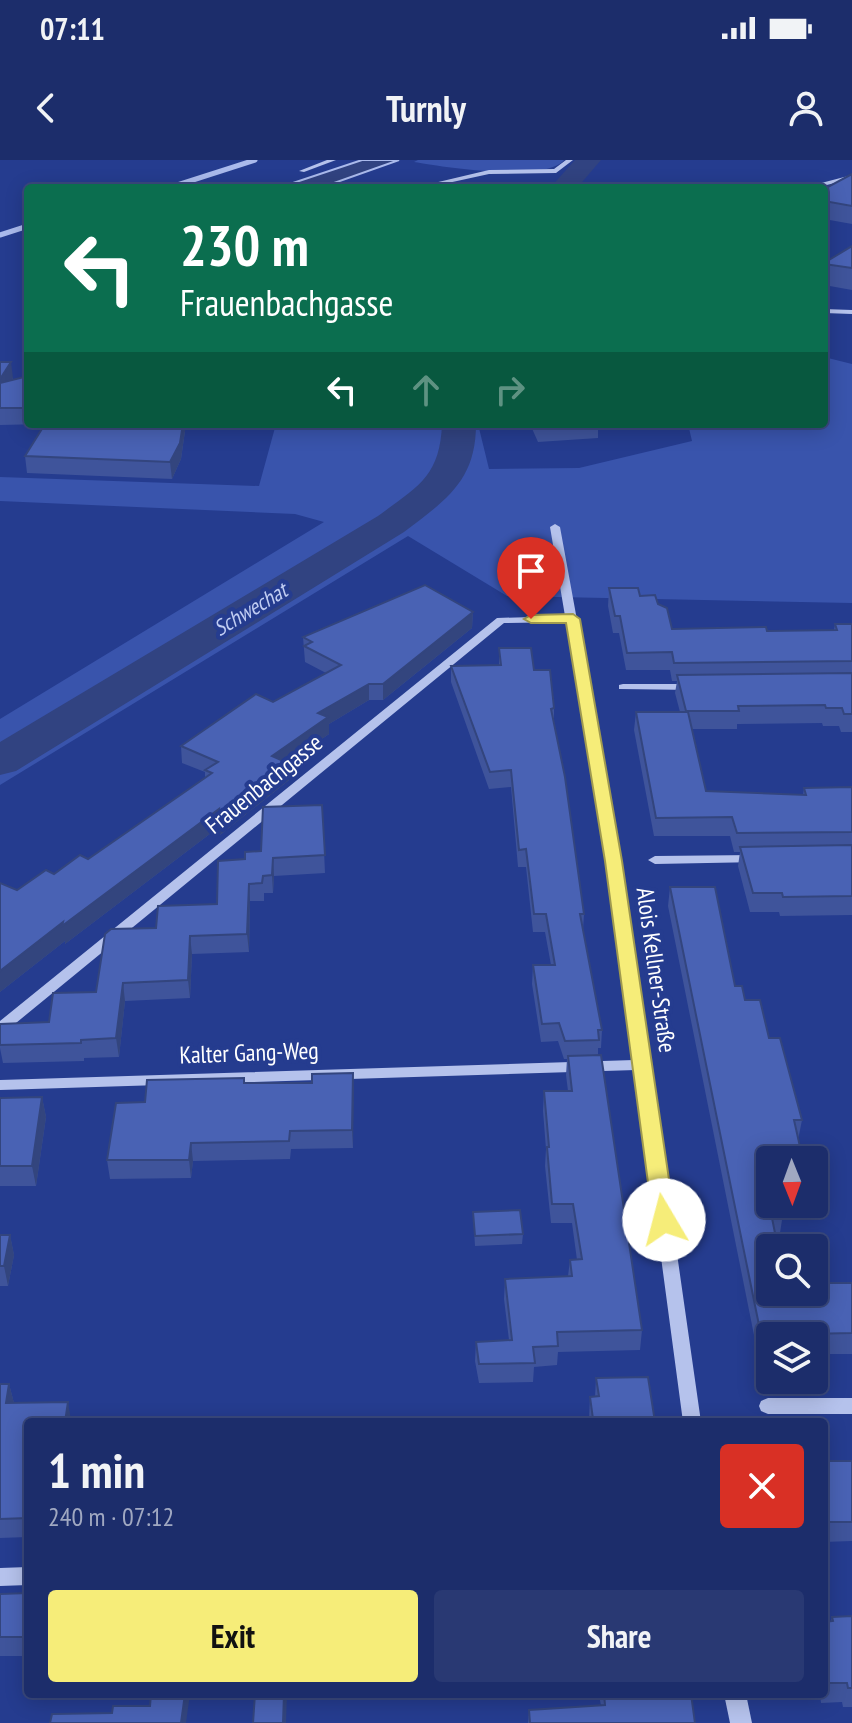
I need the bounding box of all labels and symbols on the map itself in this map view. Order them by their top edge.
pin [497,537,565,619]
water label: Schwechat [208,575,294,642]
street label: Frauenbachgasse [199,727,329,840]
street label: Alois Kellner-Straße [630,885,683,1054]
street label: Kalter Gang-Weg [179,1035,319,1070]
north arrow [756,1146,828,1218]
position arrow [622,1178,706,1262]

